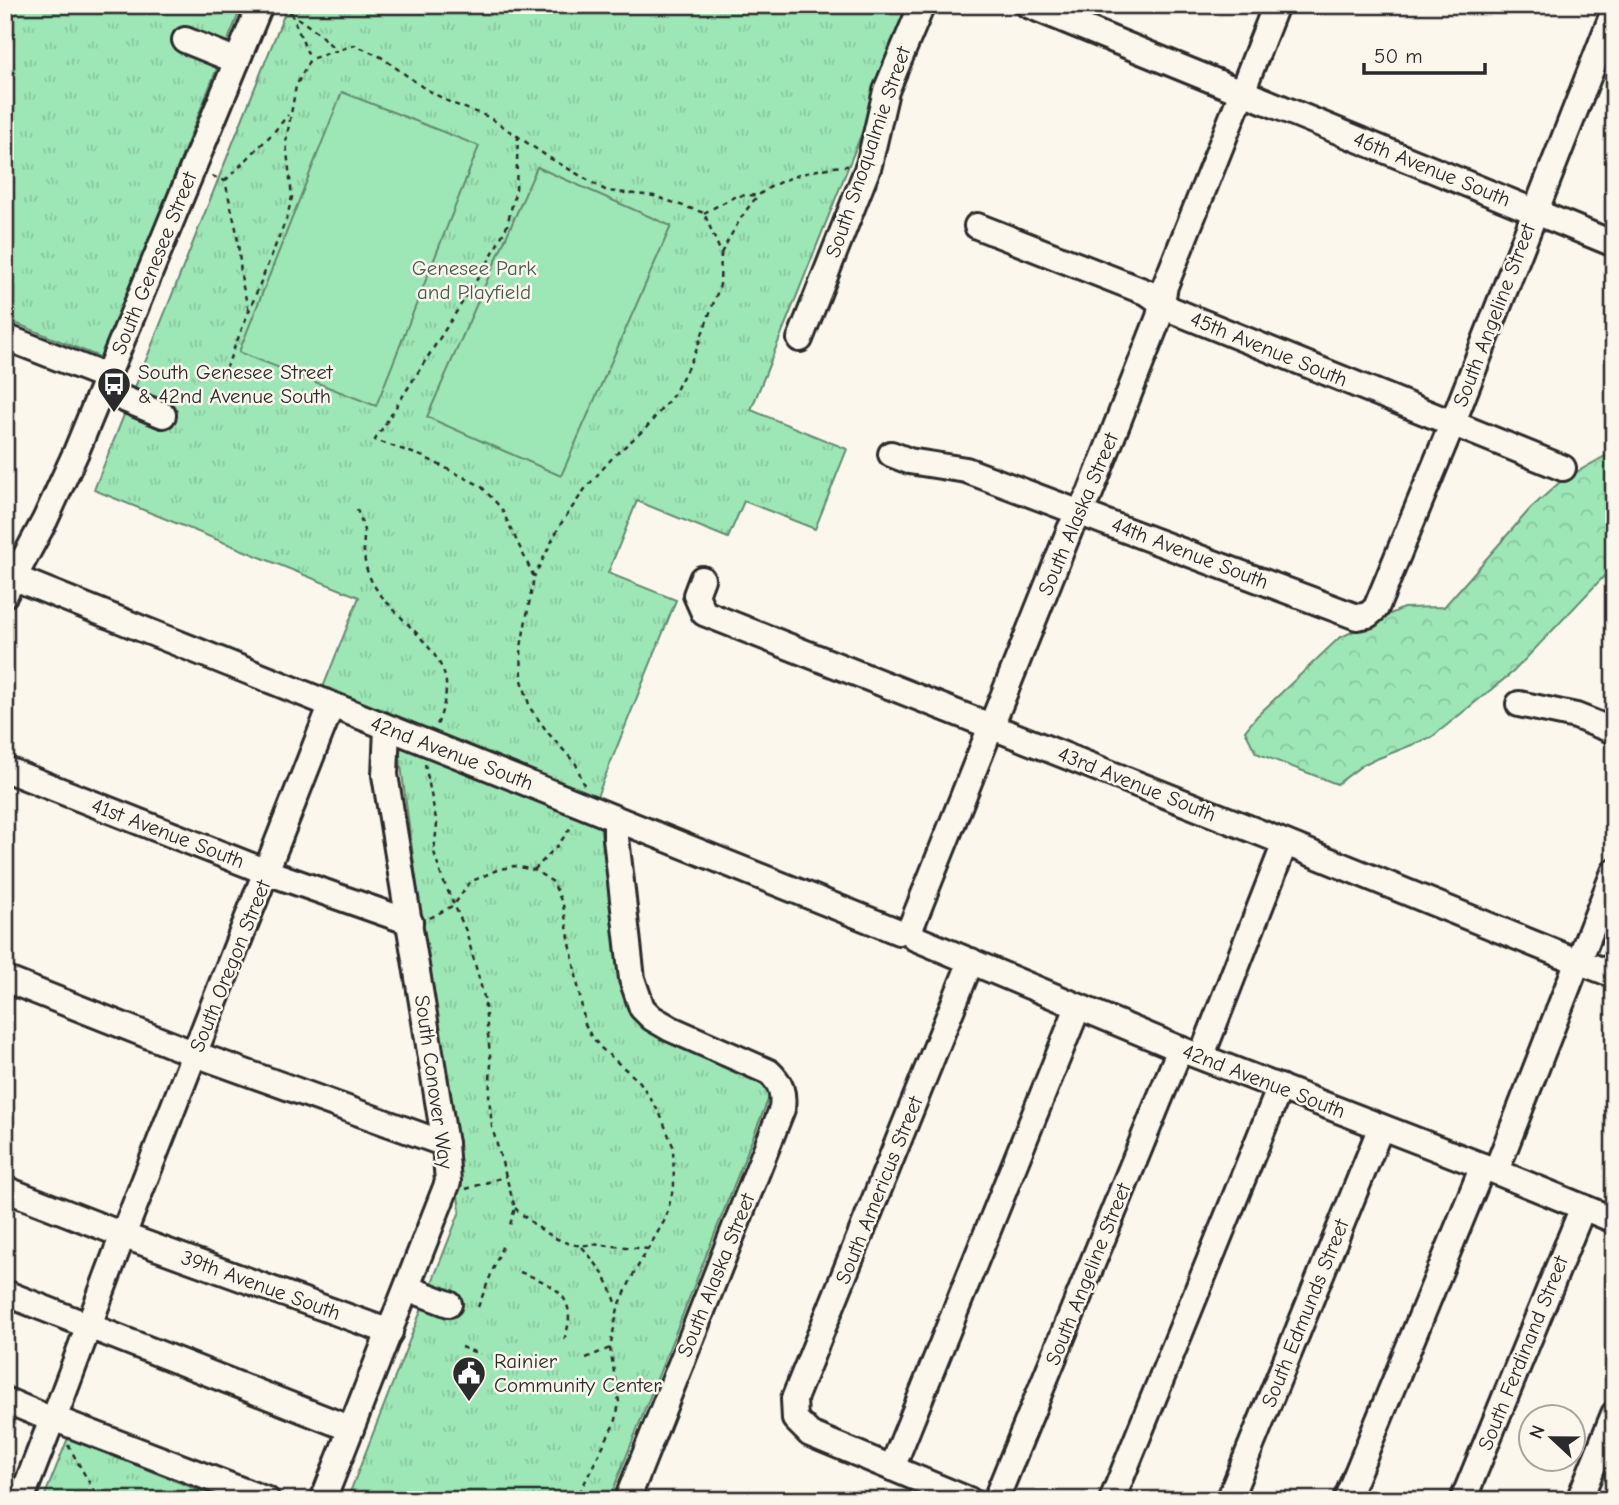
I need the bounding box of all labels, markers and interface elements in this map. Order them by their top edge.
scale bar [1364,32,1484,76]
street label: South Snoqualmie Street [821,43,916,261]
text: 50 m [1374,44,1423,68]
street label: 46th Avenue South [1350,127,1514,211]
street label: South Genesee Street [106,167,202,358]
street label: South Angeline Street [1448,219,1540,410]
park label: Genesee Park and Playfield [412,256,536,304]
street label: 45th Avenue South [1187,307,1351,391]
place label: South Genesee Street & 42nd Avenue South [138,360,334,408]
bus stop icon: South Genesee Street & 42nd Avenue South [95,365,133,414]
street label: South Alaska Street [1033,428,1123,599]
street label: 44th Avenue South [1108,512,1272,594]
street label: 42nd Avenue South [367,711,537,795]
street label: 43rd Avenue South [1054,741,1220,827]
street label: 41st Avenue South [88,793,248,873]
street label: South Oregon Street [185,876,276,1055]
street label: South Conover Way [410,993,458,1171]
street label: 42nd Avenue South [1179,1039,1349,1123]
street label: South Americus Street [830,1092,928,1287]
street label: South Angeline Street [1040,1179,1136,1369]
street label: South Alaska Street [672,1189,760,1360]
street label: South Edmunds Street [1256,1215,1354,1411]
street label: 39th Avenue South [178,1245,344,1325]
street label: South Ferdinand Street [1473,1251,1573,1454]
place label: Rainier Community Center [494,1349,662,1397]
public building icon: Rainier Community Center [450,1354,488,1403]
north arrow [1518,1404,1588,1474]
text: N [1525,1422,1550,1442]

